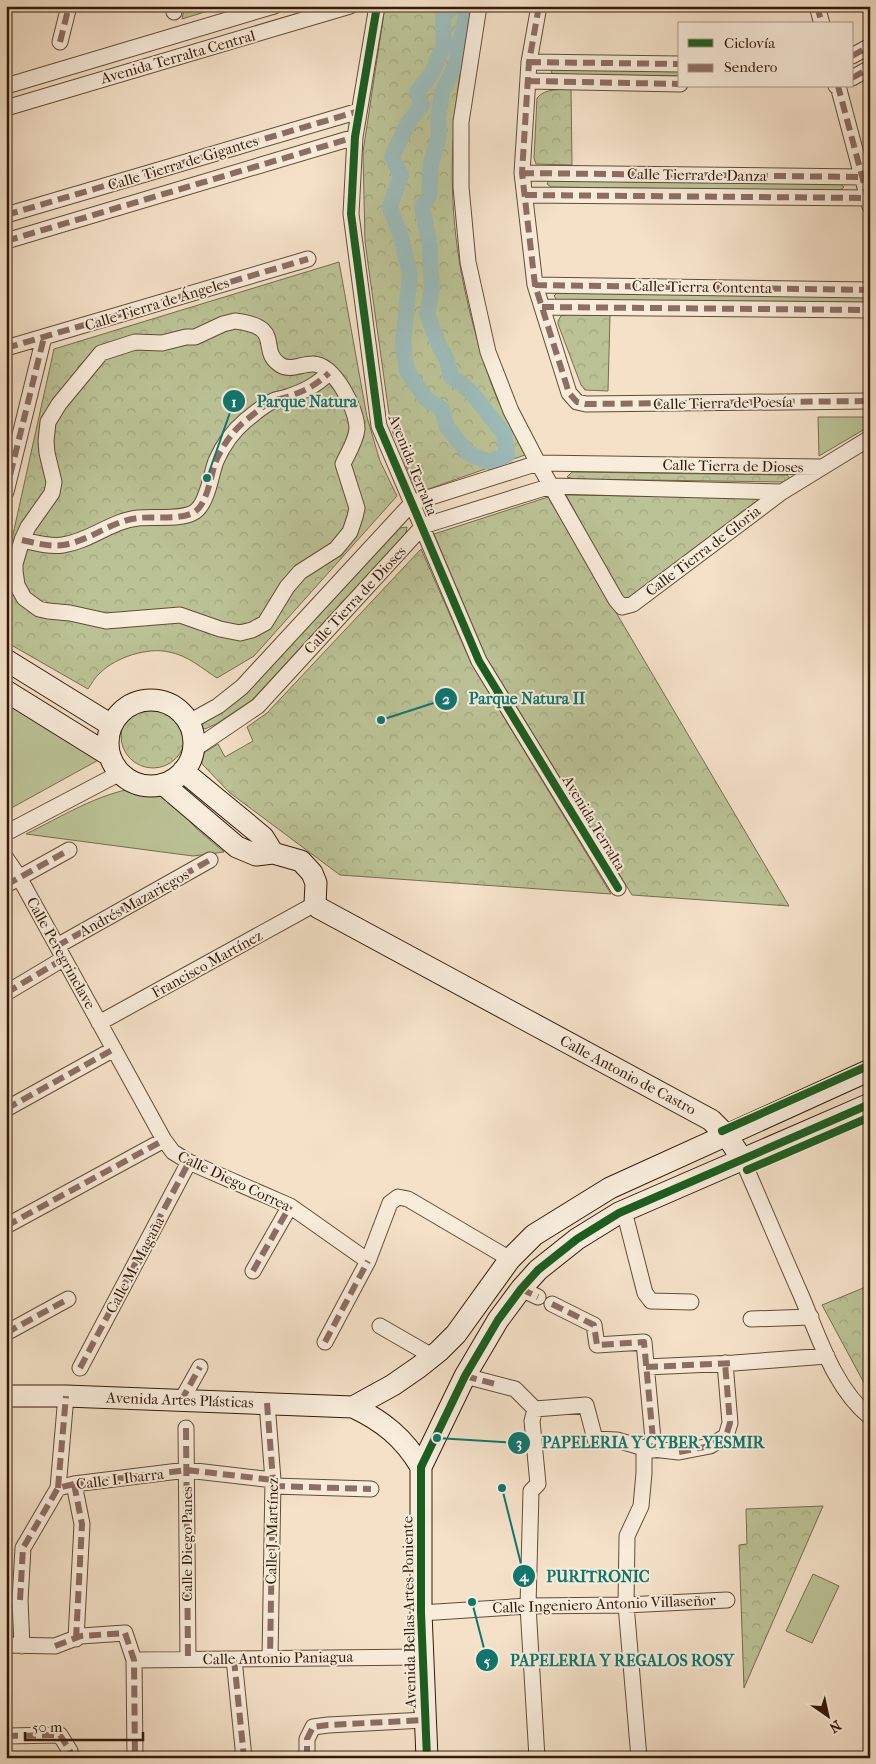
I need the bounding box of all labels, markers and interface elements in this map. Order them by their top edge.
legend [678,22,854,88]
street label: Avenida Terralta Central [98,26,257,88]
text: Ciclovía [724,34,776,52]
text: Sendero [724,58,778,76]
street label: Calle Tierra de Gigantes [106,131,261,194]
street label: Calle Tierra de Danza [627,165,768,185]
street label: Calle Tierra de Ángeles [83,273,232,335]
street label: Calle Tierra Contenta [632,277,773,297]
callout: Parque Natura [222,386,367,417]
text: Parque Natura [257,392,358,412]
text: 1 [231,393,237,411]
street label: Calle Tierra de Poesía [653,393,794,413]
street label: Avenida Terralta [384,411,442,519]
street label: Calle Tierra de Dioses [662,456,804,476]
street label: Calle Tierra de Gloria [642,501,765,600]
street label: Calle Tierra de Dioses [300,542,410,658]
callout: Parque Natura II [433,683,595,714]
text: Parque Natura II [469,689,586,709]
text: 2 [442,690,450,708]
street label: Avenida Terralta [558,771,630,875]
street label: Andrés Mazariegos [75,865,192,941]
street label: Calle Peregrinclave [23,894,100,1013]
street label: Francisco Martínez [149,926,266,1002]
street label: Calle Antonio de Castro [557,1031,699,1119]
street label: Calle Diego Correa [175,1147,294,1215]
street label: Calle M. Magaña [102,1213,169,1316]
street label: Avenida Artes Plásticas [105,1388,254,1412]
callout: PAPELERIA Y CYBER YESMIR [507,1427,774,1458]
text: PAPELERIA Y CYBER YESMIR [542,1433,766,1452]
text: 3 [516,1434,522,1452]
street label: Calle I. Ibarra [75,1465,166,1493]
street label: Calle J. Martínez [262,1477,282,1585]
street label: Calle Diego Panes [178,1486,196,1602]
street label: Avenida Bellas Artes Poniente [398,1515,420,1709]
callout: PURITRONIC [512,1561,660,1592]
text: 4 [519,1567,530,1585]
text: PURITRONIC [546,1567,650,1586]
street label: Calle Ingeniero Antonio Villaseñor [492,1591,717,1617]
callout: PAPELERIA Y REGALOS ROSY [475,1645,744,1676]
street label: Calle Antonio Paniagua [203,1648,354,1668]
text: PAPELERIA Y REGALOS ROSY [510,1651,735,1670]
text: 5 [484,1652,491,1670]
north arrow [804,1692,854,1742]
scale bar [25,1709,142,1741]
text: N [826,1716,844,1737]
text: 50 m [32,1718,63,1736]

